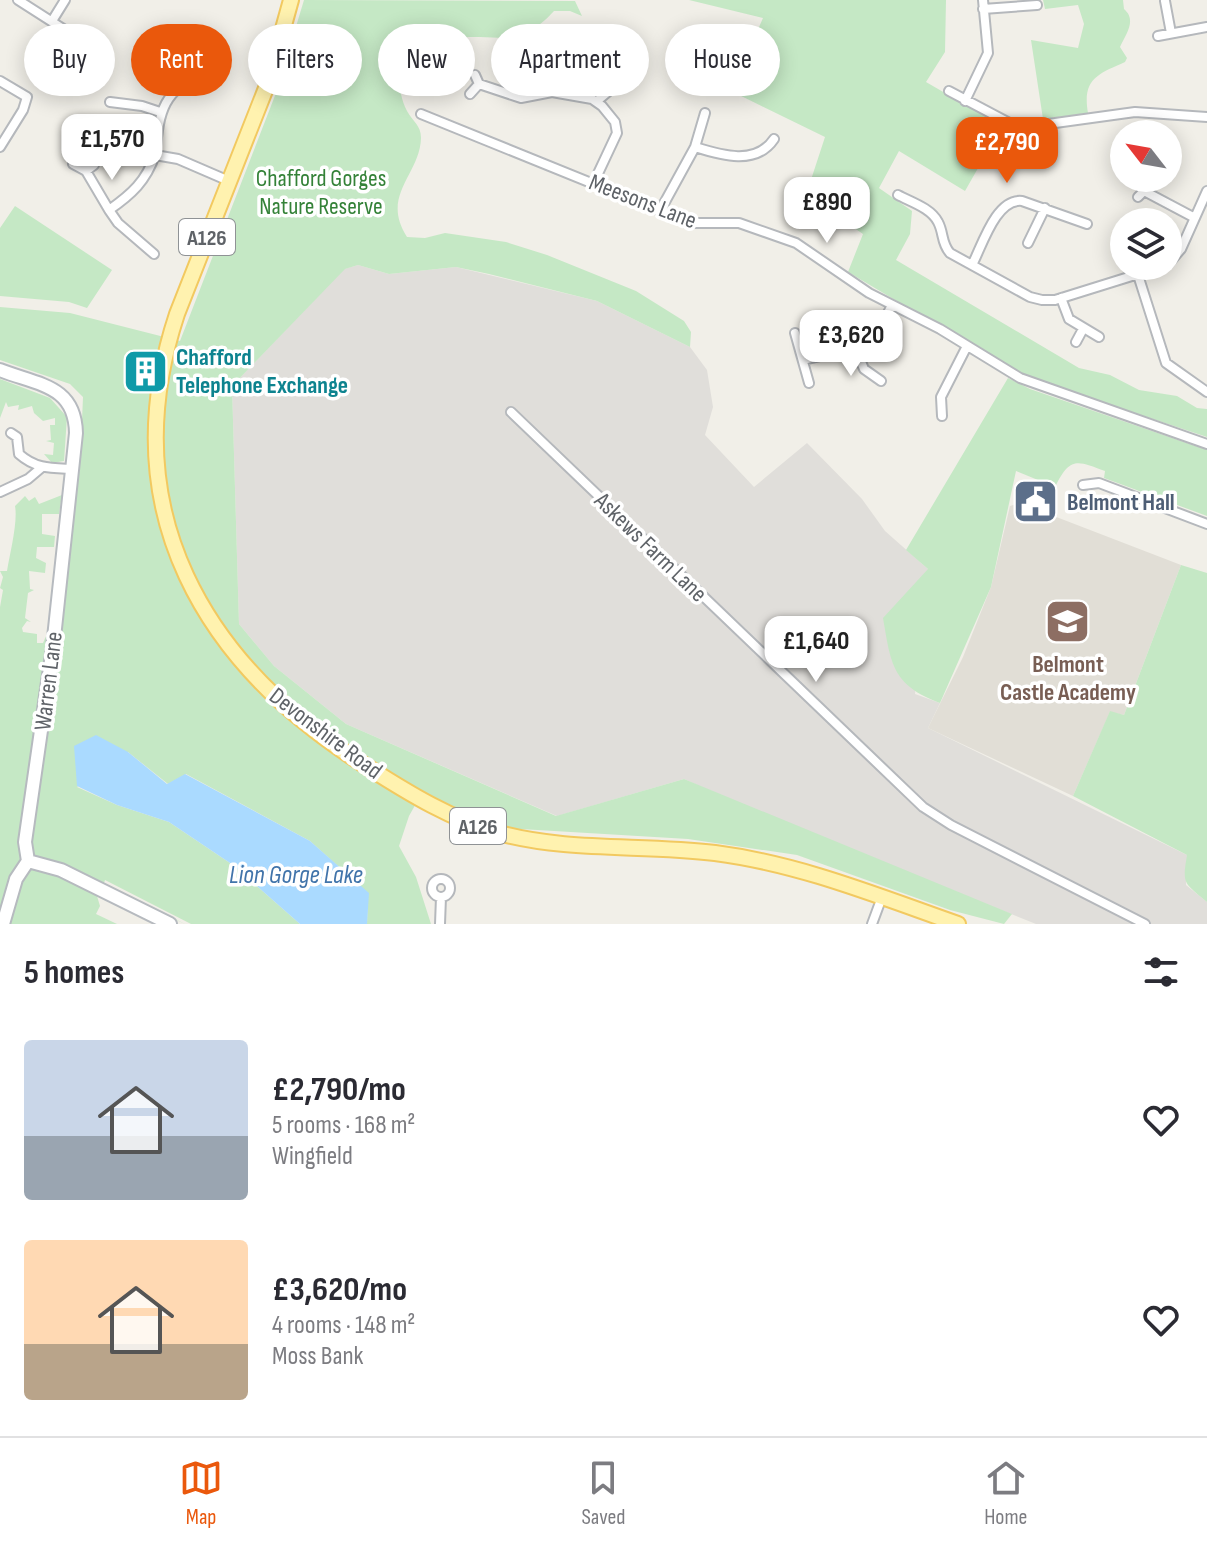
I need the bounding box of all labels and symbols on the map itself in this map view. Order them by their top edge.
pin: £1,570 [47,114,177,182]
pin: £2,790 [942,117,1072,185]
north arrow [1110,120,1182,192]
park label: Chafford Gorges Nature Reserve [256,164,386,221]
street label: Meesons Lane [585,168,701,235]
pin: £890 [780,177,874,245]
road number: A126 [179,219,235,255]
pin: £3,620 [786,310,916,378]
place label: Chafford Telephone Exchange [176,343,348,400]
building icon: Chafford Telephone Exchange [121,347,169,395]
public building icon: Belmont Hall [1012,478,1060,526]
street label: Askews Farm Lane [588,486,713,608]
place label: Belmont Hall [1067,488,1175,517]
school or university icon: Belmont Castle Academy [1044,598,1092,646]
pin: £1,640 [751,616,881,684]
street label: Warren Lane [28,630,69,732]
place label: Belmont Castle Academy [1000,650,1136,707]
street label: Devonshire Road [263,682,388,785]
road number: A126 [450,808,506,844]
water label: Lion Gorge Lake [229,860,363,891]

